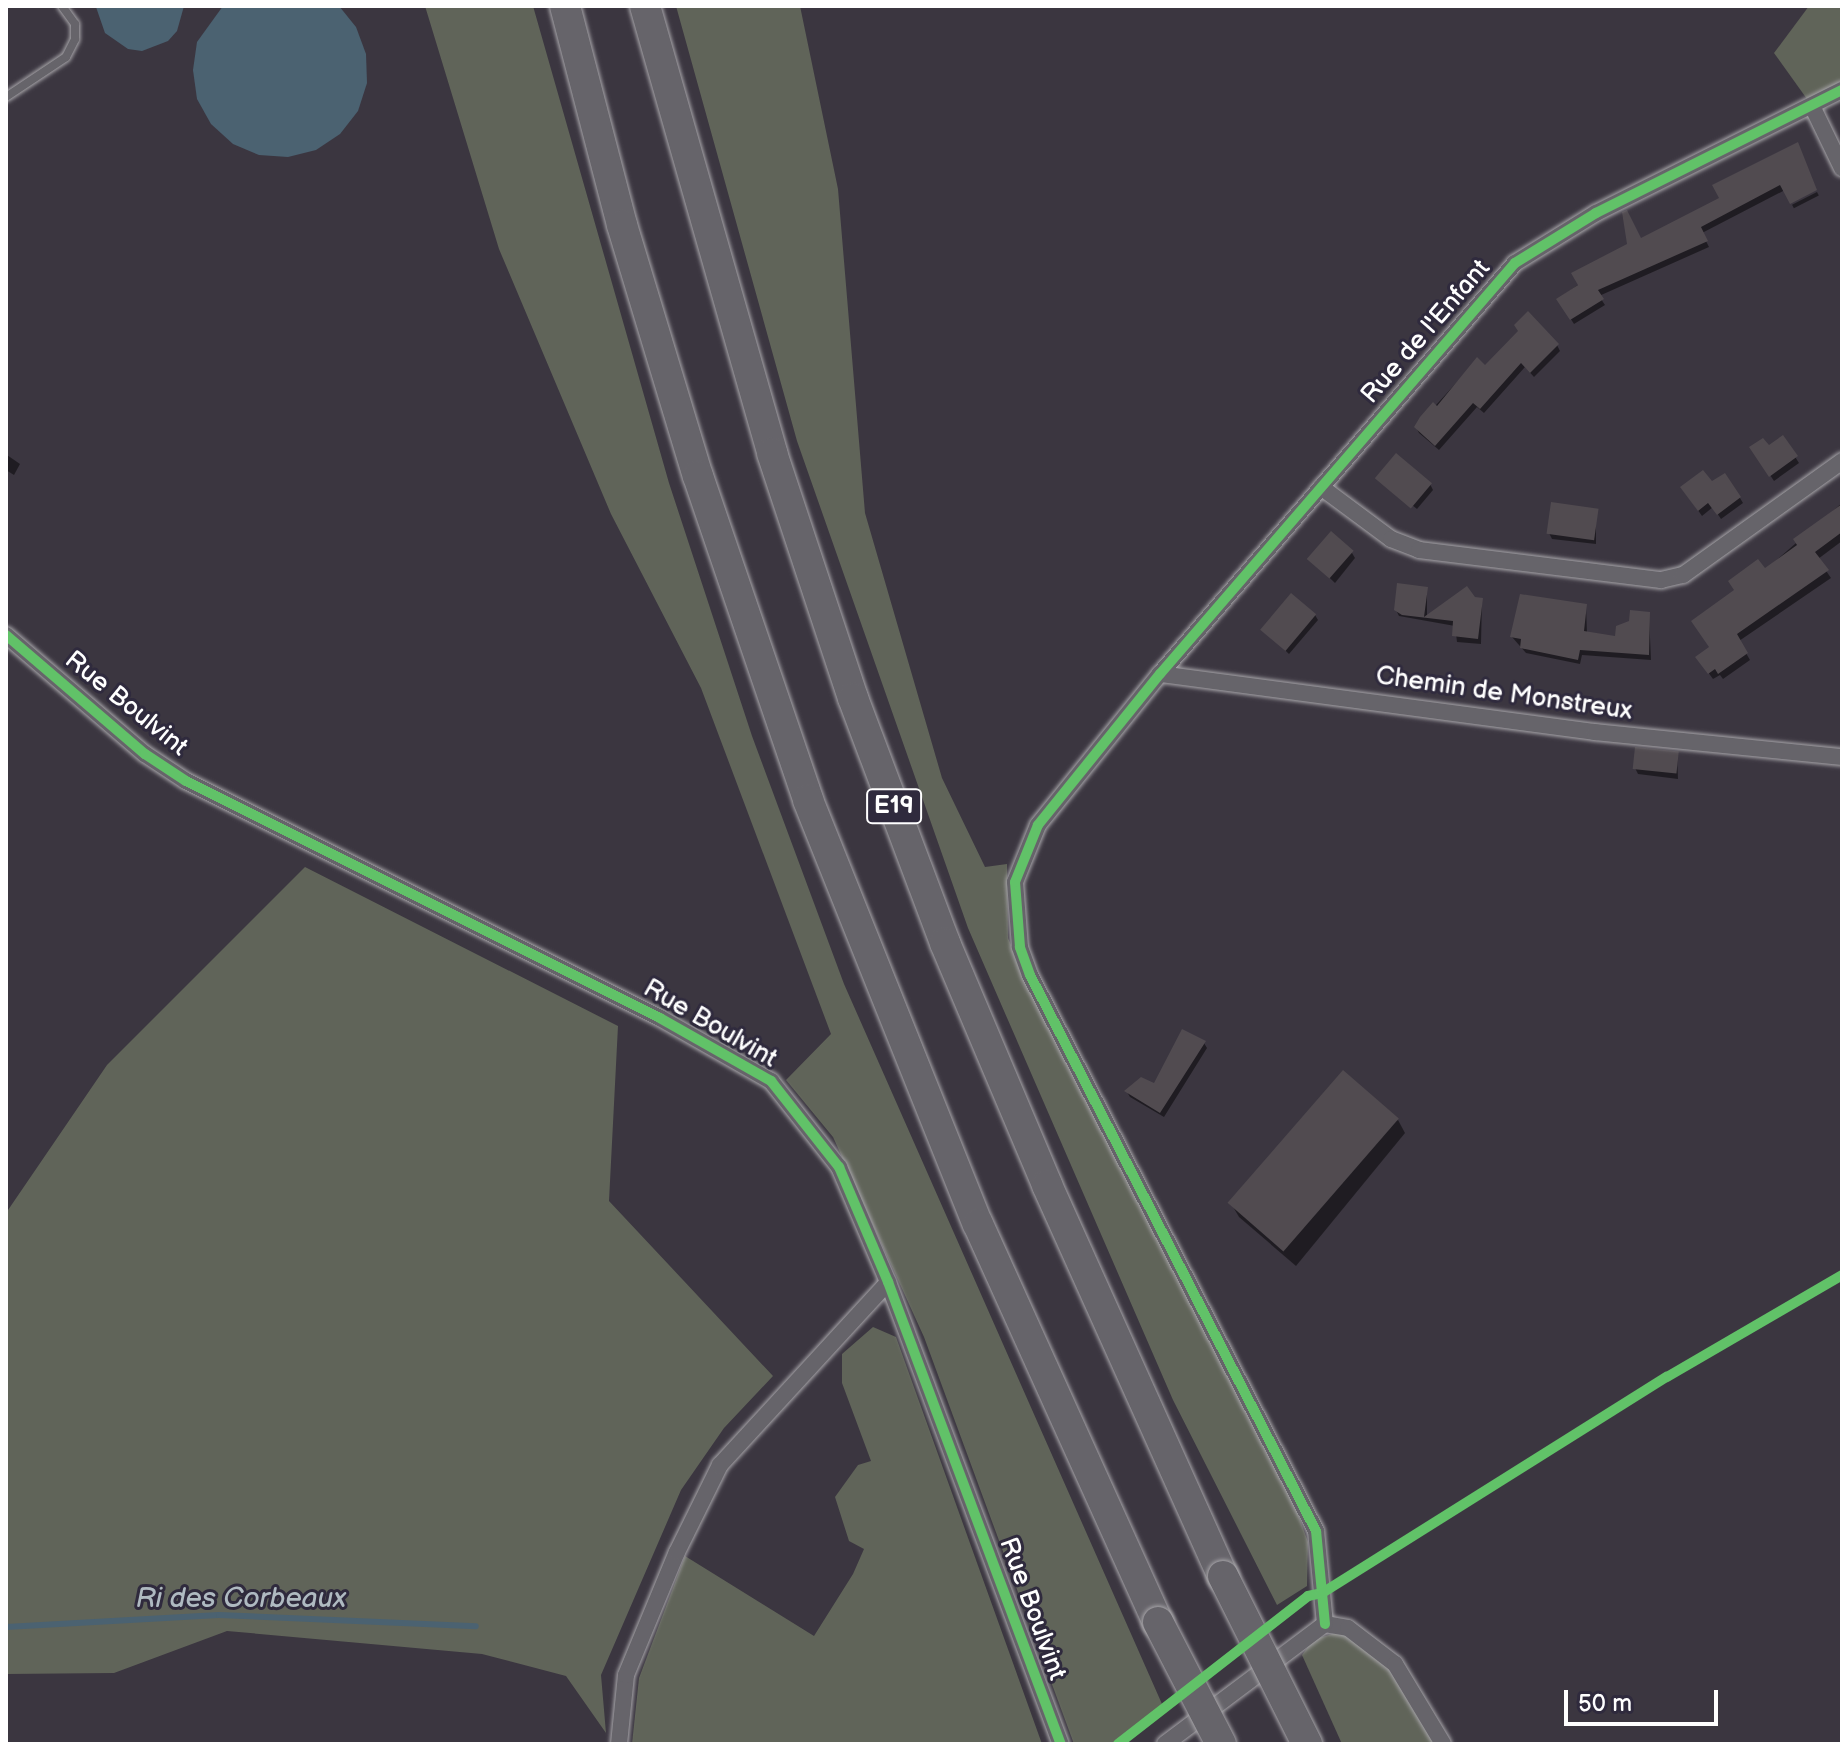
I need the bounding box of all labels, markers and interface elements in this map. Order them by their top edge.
street label: Rue de l'Enfant [1355,254,1497,410]
street label: Rue Boulvint [58,645,194,763]
street label: Chemin de Monstreux [1374,661,1634,727]
road number: E19 [866,786,922,826]
street label: Rue Boulvint [638,973,782,1075]
street label: Rue Boulvint [992,1534,1072,1684]
water label: Ri des Corbeaux [136,1582,346,1616]
scale bar [1568,1674,1722,1724]
text: 50 m [1578,1689,1632,1718]

